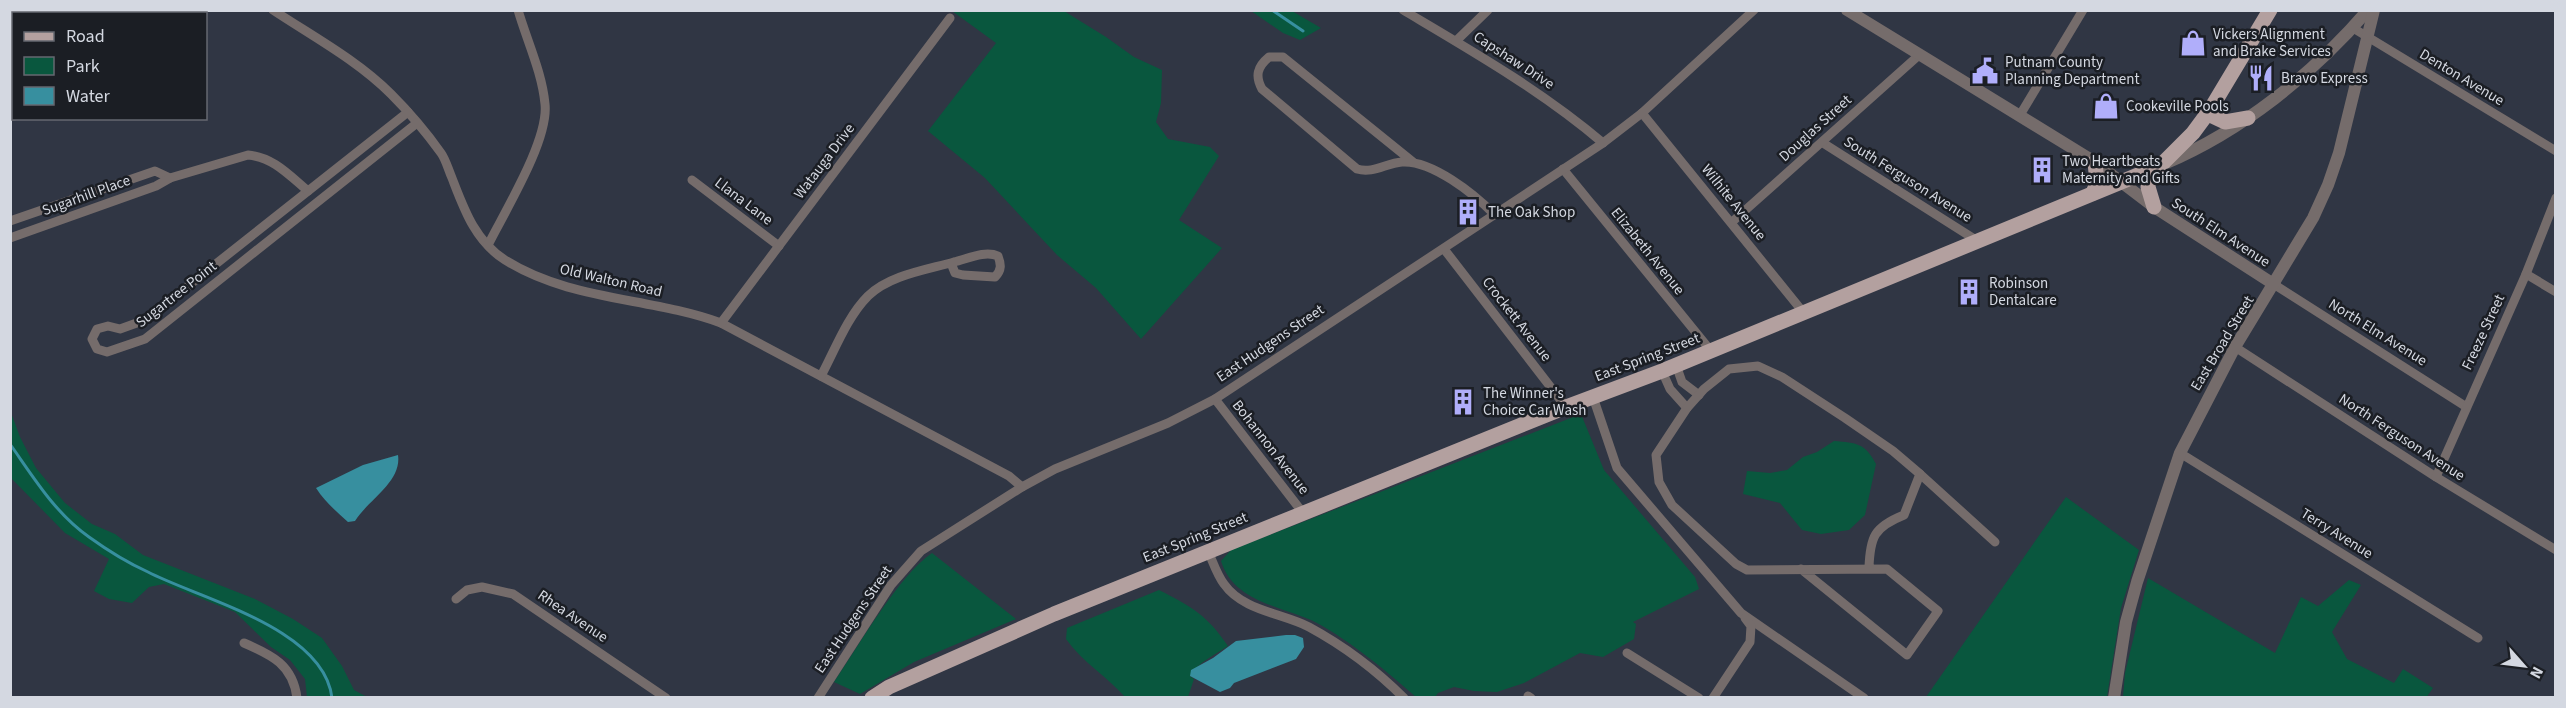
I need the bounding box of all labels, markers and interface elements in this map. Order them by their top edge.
legend [12,12,207,120]
text: Road [66,24,105,49]
place label: Vickers Alignment and Brake Services [2213,24,2331,62]
street label: Capshaw Drive [1469,26,1558,94]
shop icon: Vickers Alignment and Brake Services [2178,28,2208,58]
street label: Denton Avenue [2415,44,2508,111]
place label: Putnam County Planning Department [2005,52,2140,90]
text: Park [66,54,100,79]
public building icon: Putnam County Planning Department [1970,56,2000,86]
restaurant icon: Bravo Express [2246,63,2276,93]
place label: Bravo Express [2281,68,2368,89]
text: Water [66,84,110,109]
street label: Douglas Street [1774,90,1856,167]
shop icon: Cookeville Pools [2091,91,2121,121]
place label: Cookeville Pools [2126,96,2229,117]
street label: Watauga Drive [789,119,860,203]
street label: South Ferguson Avenue [1839,131,1976,227]
place label: Two Heartbeats Maternity and Gifts [2062,151,2180,189]
building icon: Two Heartbeats Maternity and Gifts [2027,155,2057,185]
street label: Wilhite Avenue [1696,160,1771,245]
street label: Sugarhill Place [39,170,133,221]
street label: Llana Lane [710,173,777,230]
street label: South Elm Avenue [2167,193,2274,272]
building icon: The Oak Shop [1453,197,1483,227]
place label: The Oak Shop [1488,202,1575,223]
street label: Elizabeth Avenue [1606,203,1689,300]
street label: Sugartree Point [131,256,221,333]
street label: Old Walton Road [558,259,664,302]
street label: Crockett Avenue [1477,273,1556,366]
place label: Robinson Dentalcare [1989,273,2057,311]
building icon: Robinson Dentalcare [1954,277,1984,307]
street label: Freeze Street [2457,291,2510,373]
street label: East Broad Street [2186,292,2259,395]
street label: North Elm Avenue [2324,294,2431,371]
street label: East Hudgens Street [1212,300,1328,387]
street label: East Spring Street [1592,328,1703,387]
place label: The Winner's Choice Car Wash [1483,383,1586,421]
building icon: The Winner's Choice Car Wash [1448,387,1478,417]
street label: North Ferguson Avenue [2335,389,2469,486]
street label: Bohannon Avenue [1227,396,1314,499]
street label: Terry Avenue [2297,503,2377,564]
street label: East Spring Street [1140,507,1251,568]
street label: East Hudgens Street [810,561,897,677]
street label: Rhea Avenue [533,585,612,648]
north arrow [2494,636,2554,696]
text: N [2524,663,2549,682]

